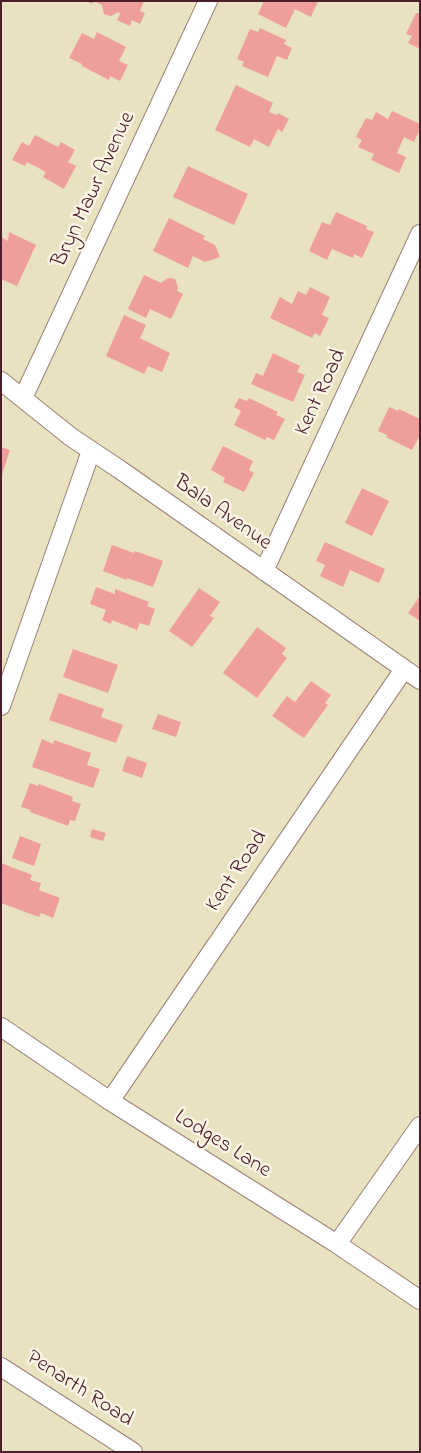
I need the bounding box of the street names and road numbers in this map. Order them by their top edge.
street label: Bryn Mawr Avenue [48,108,142,272]
street label: Kent Road [291,346,353,440]
street label: Bala Avenue [168,471,276,557]
street label: Kent Road [201,826,275,918]
street label: Lodges Lane [169,1105,275,1185]
street label: Penarth Road [21,1346,137,1434]

